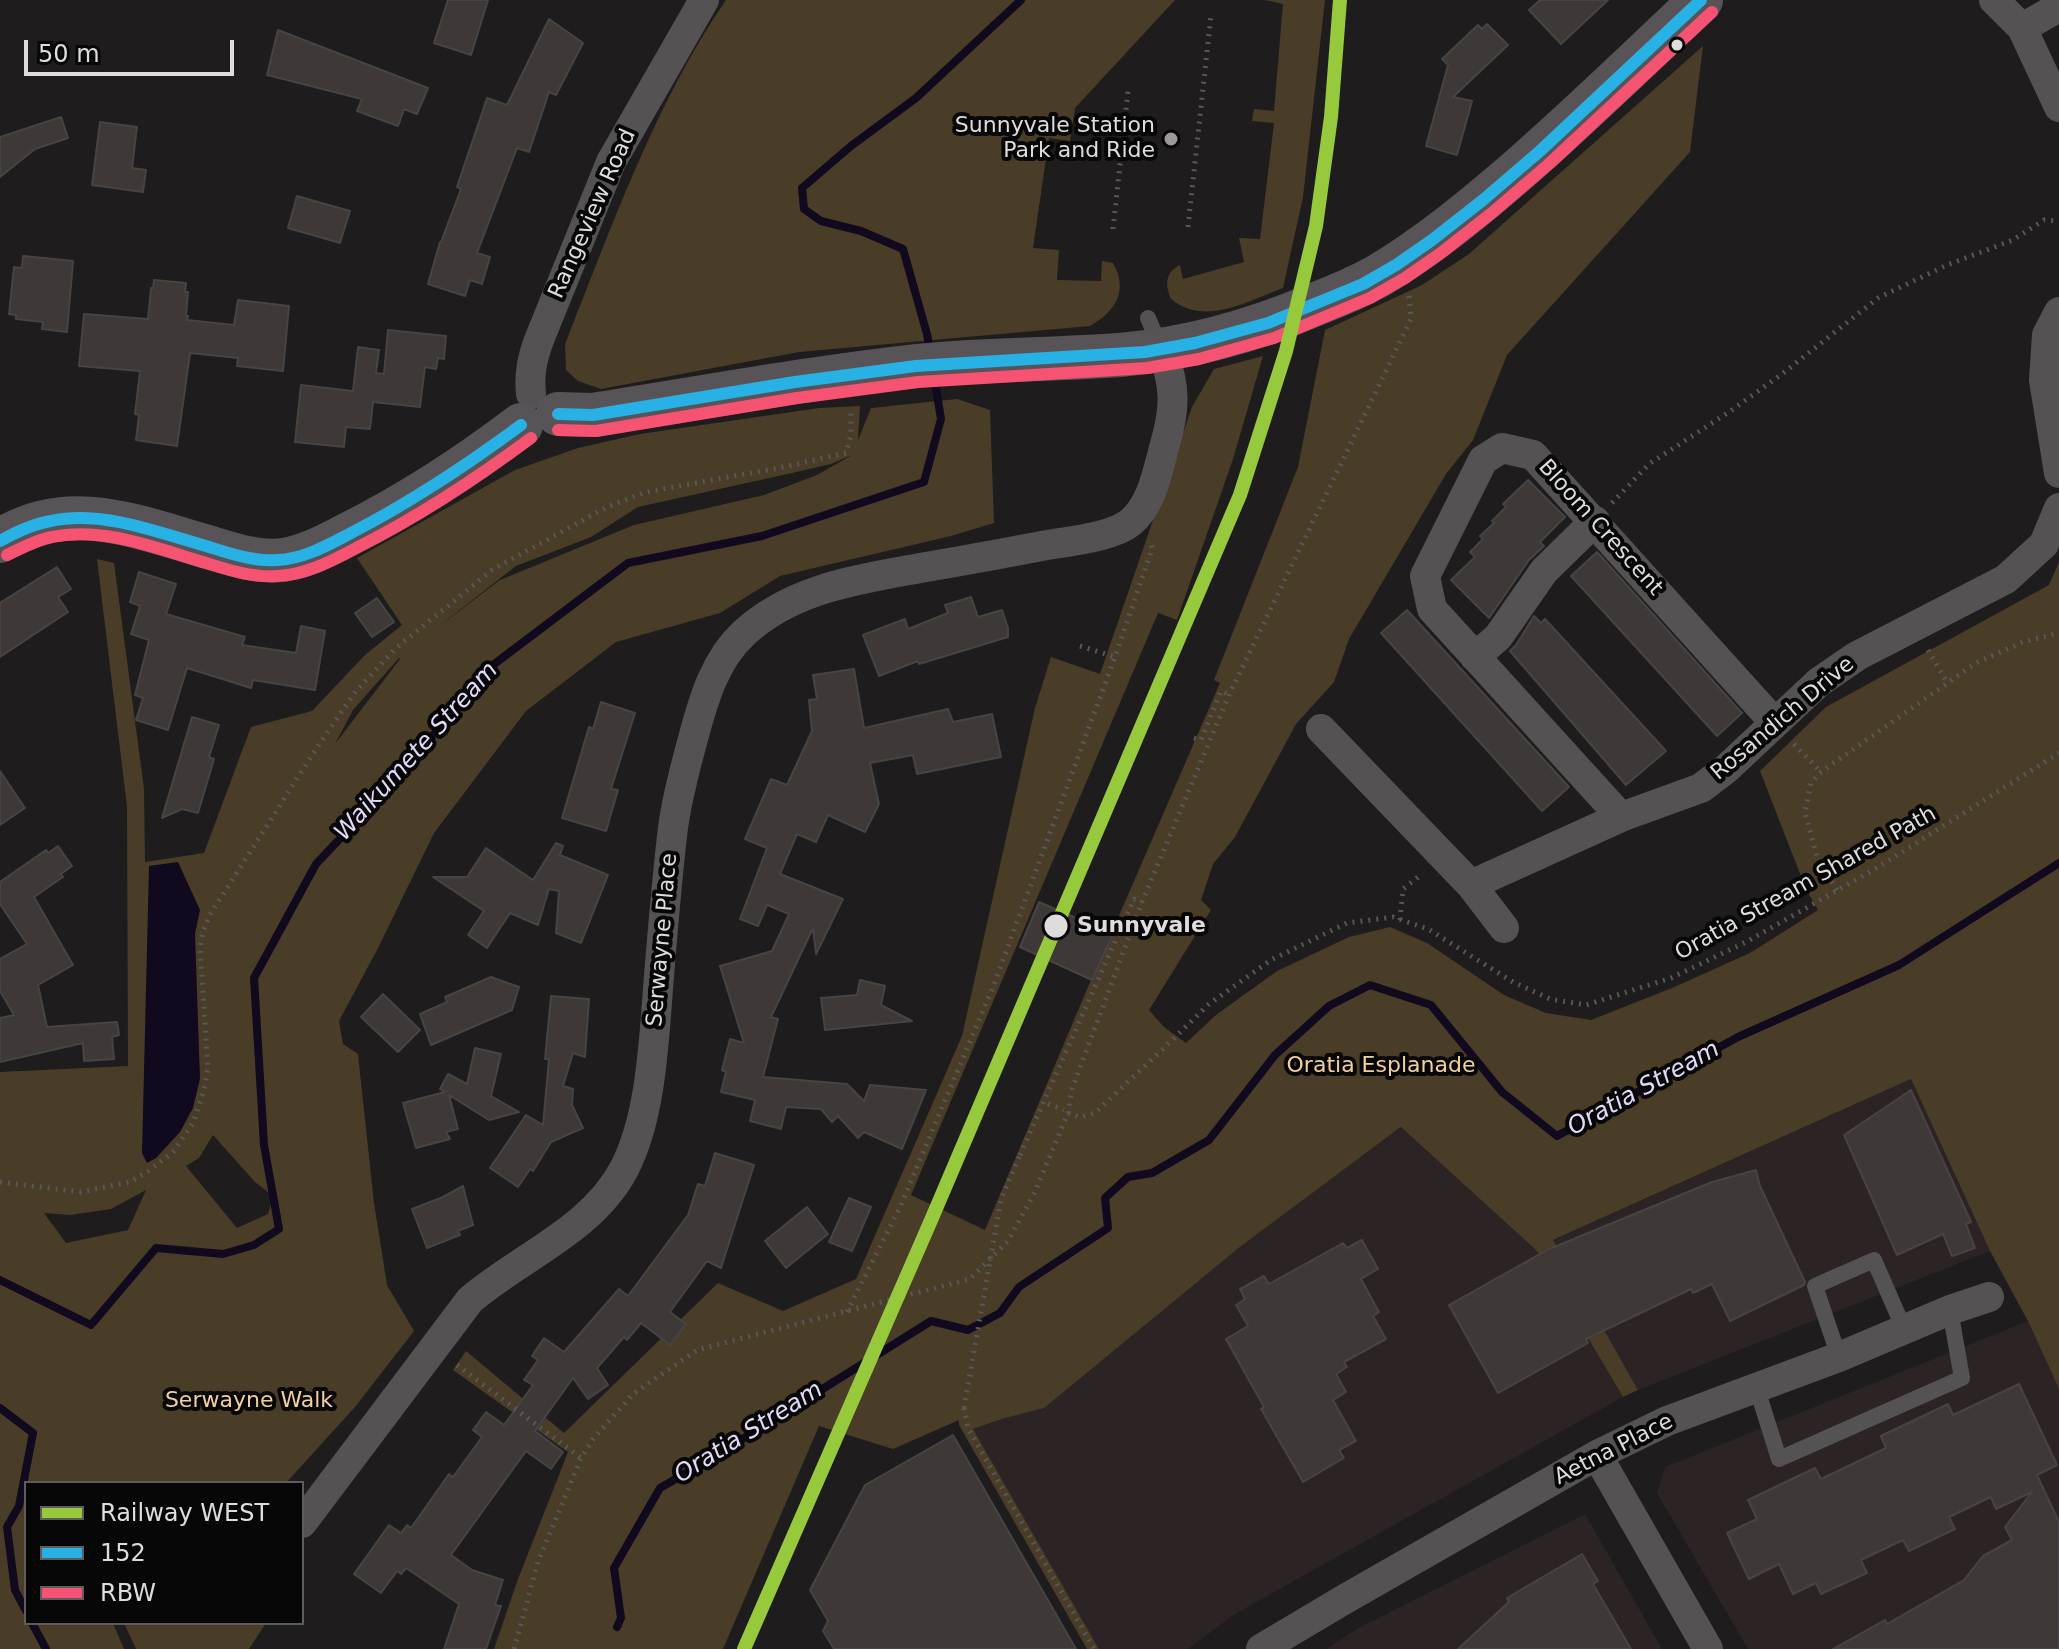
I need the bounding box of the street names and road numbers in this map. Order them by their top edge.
street label: Rangeview Road [544,125,642,303]
street label: Bloom Crescent [1532,455,1668,601]
street label: Rosandich Drive [1706,652,1860,786]
street label: Oratia Stream Shared Path [1671,801,1941,967]
street label: Serwayne Place [642,852,684,1028]
street label: Aetna Place [1550,1409,1678,1491]

